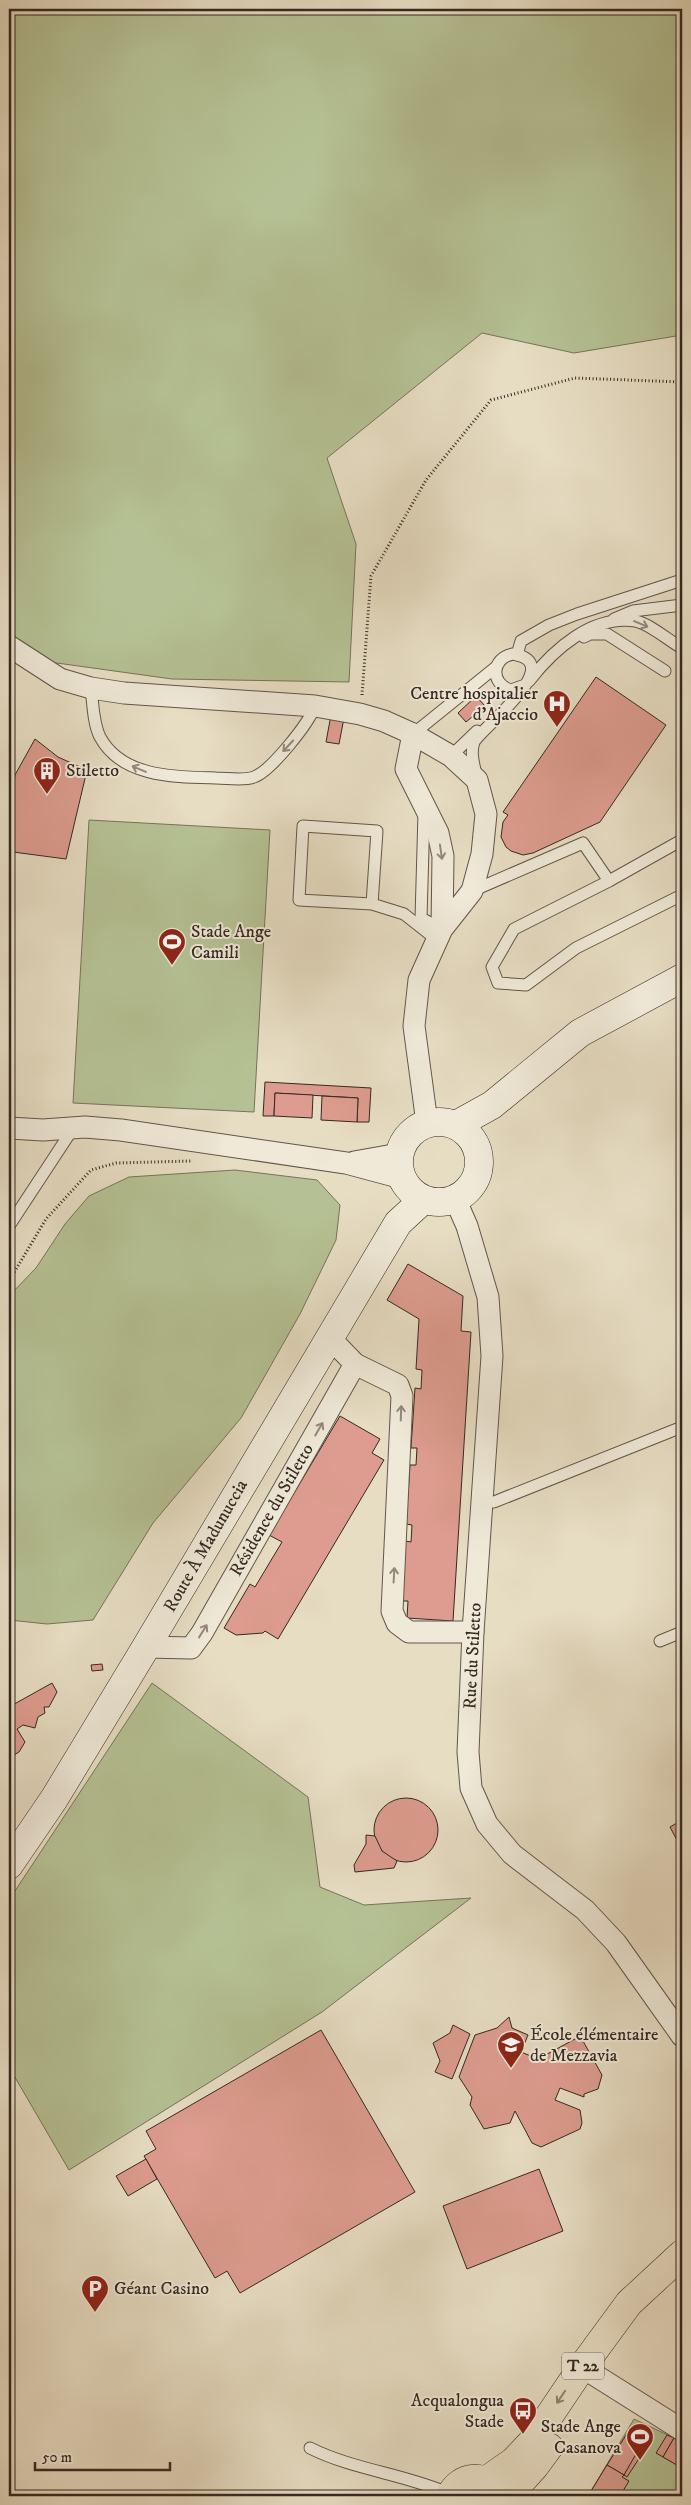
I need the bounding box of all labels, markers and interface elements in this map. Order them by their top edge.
one-way arrow [633,620,648,630]
place label: Centre hospitalier d'Ajaccio [410,683,538,726]
hospital icon: Centre hospitalier d'Ajaccio [542,689,572,728]
one-way arrow [282,739,294,752]
building icon: Stiletto [32,756,62,795]
place label: Stiletto [66,760,119,782]
one-way arrow [132,763,147,772]
one-way arrow [437,843,447,859]
place label: Stade Ange Camili [191,921,271,964]
sports icon: Stade Ange Camili [157,927,187,966]
one-way arrow [397,1405,406,1421]
one-way arrow [314,1422,324,1437]
street label: Résidence du Stiletto [225,1440,319,1580]
street label: Route À Madunuccia [158,1475,253,1616]
one-way arrow [390,1568,399,1584]
street label: Rue du Stiletto [459,1602,487,1710]
one-way arrow [199,1624,209,1638]
place label: École élémentaire de Mezzavia [530,2024,659,2067]
school or university icon: École élémentaire de Mezzavia [496,2030,526,2069]
parking icon: Géant Casino [80,2274,110,2313]
place label: Géant Casino [114,2278,209,2300]
road number: T 22 [562,2352,604,2380]
place label: Acqualongua Stade [411,2390,504,2433]
one-way arrow [556,2390,566,2404]
bus stop icon: Acqualongua Stade [508,2396,538,2435]
place label: Stade Ange Casanova [541,2416,621,2459]
sports icon: Stade Ange Casanova [625,2422,655,2461]
scale bar [35,2440,170,2472]
text: 50 m [42,2448,72,2467]

